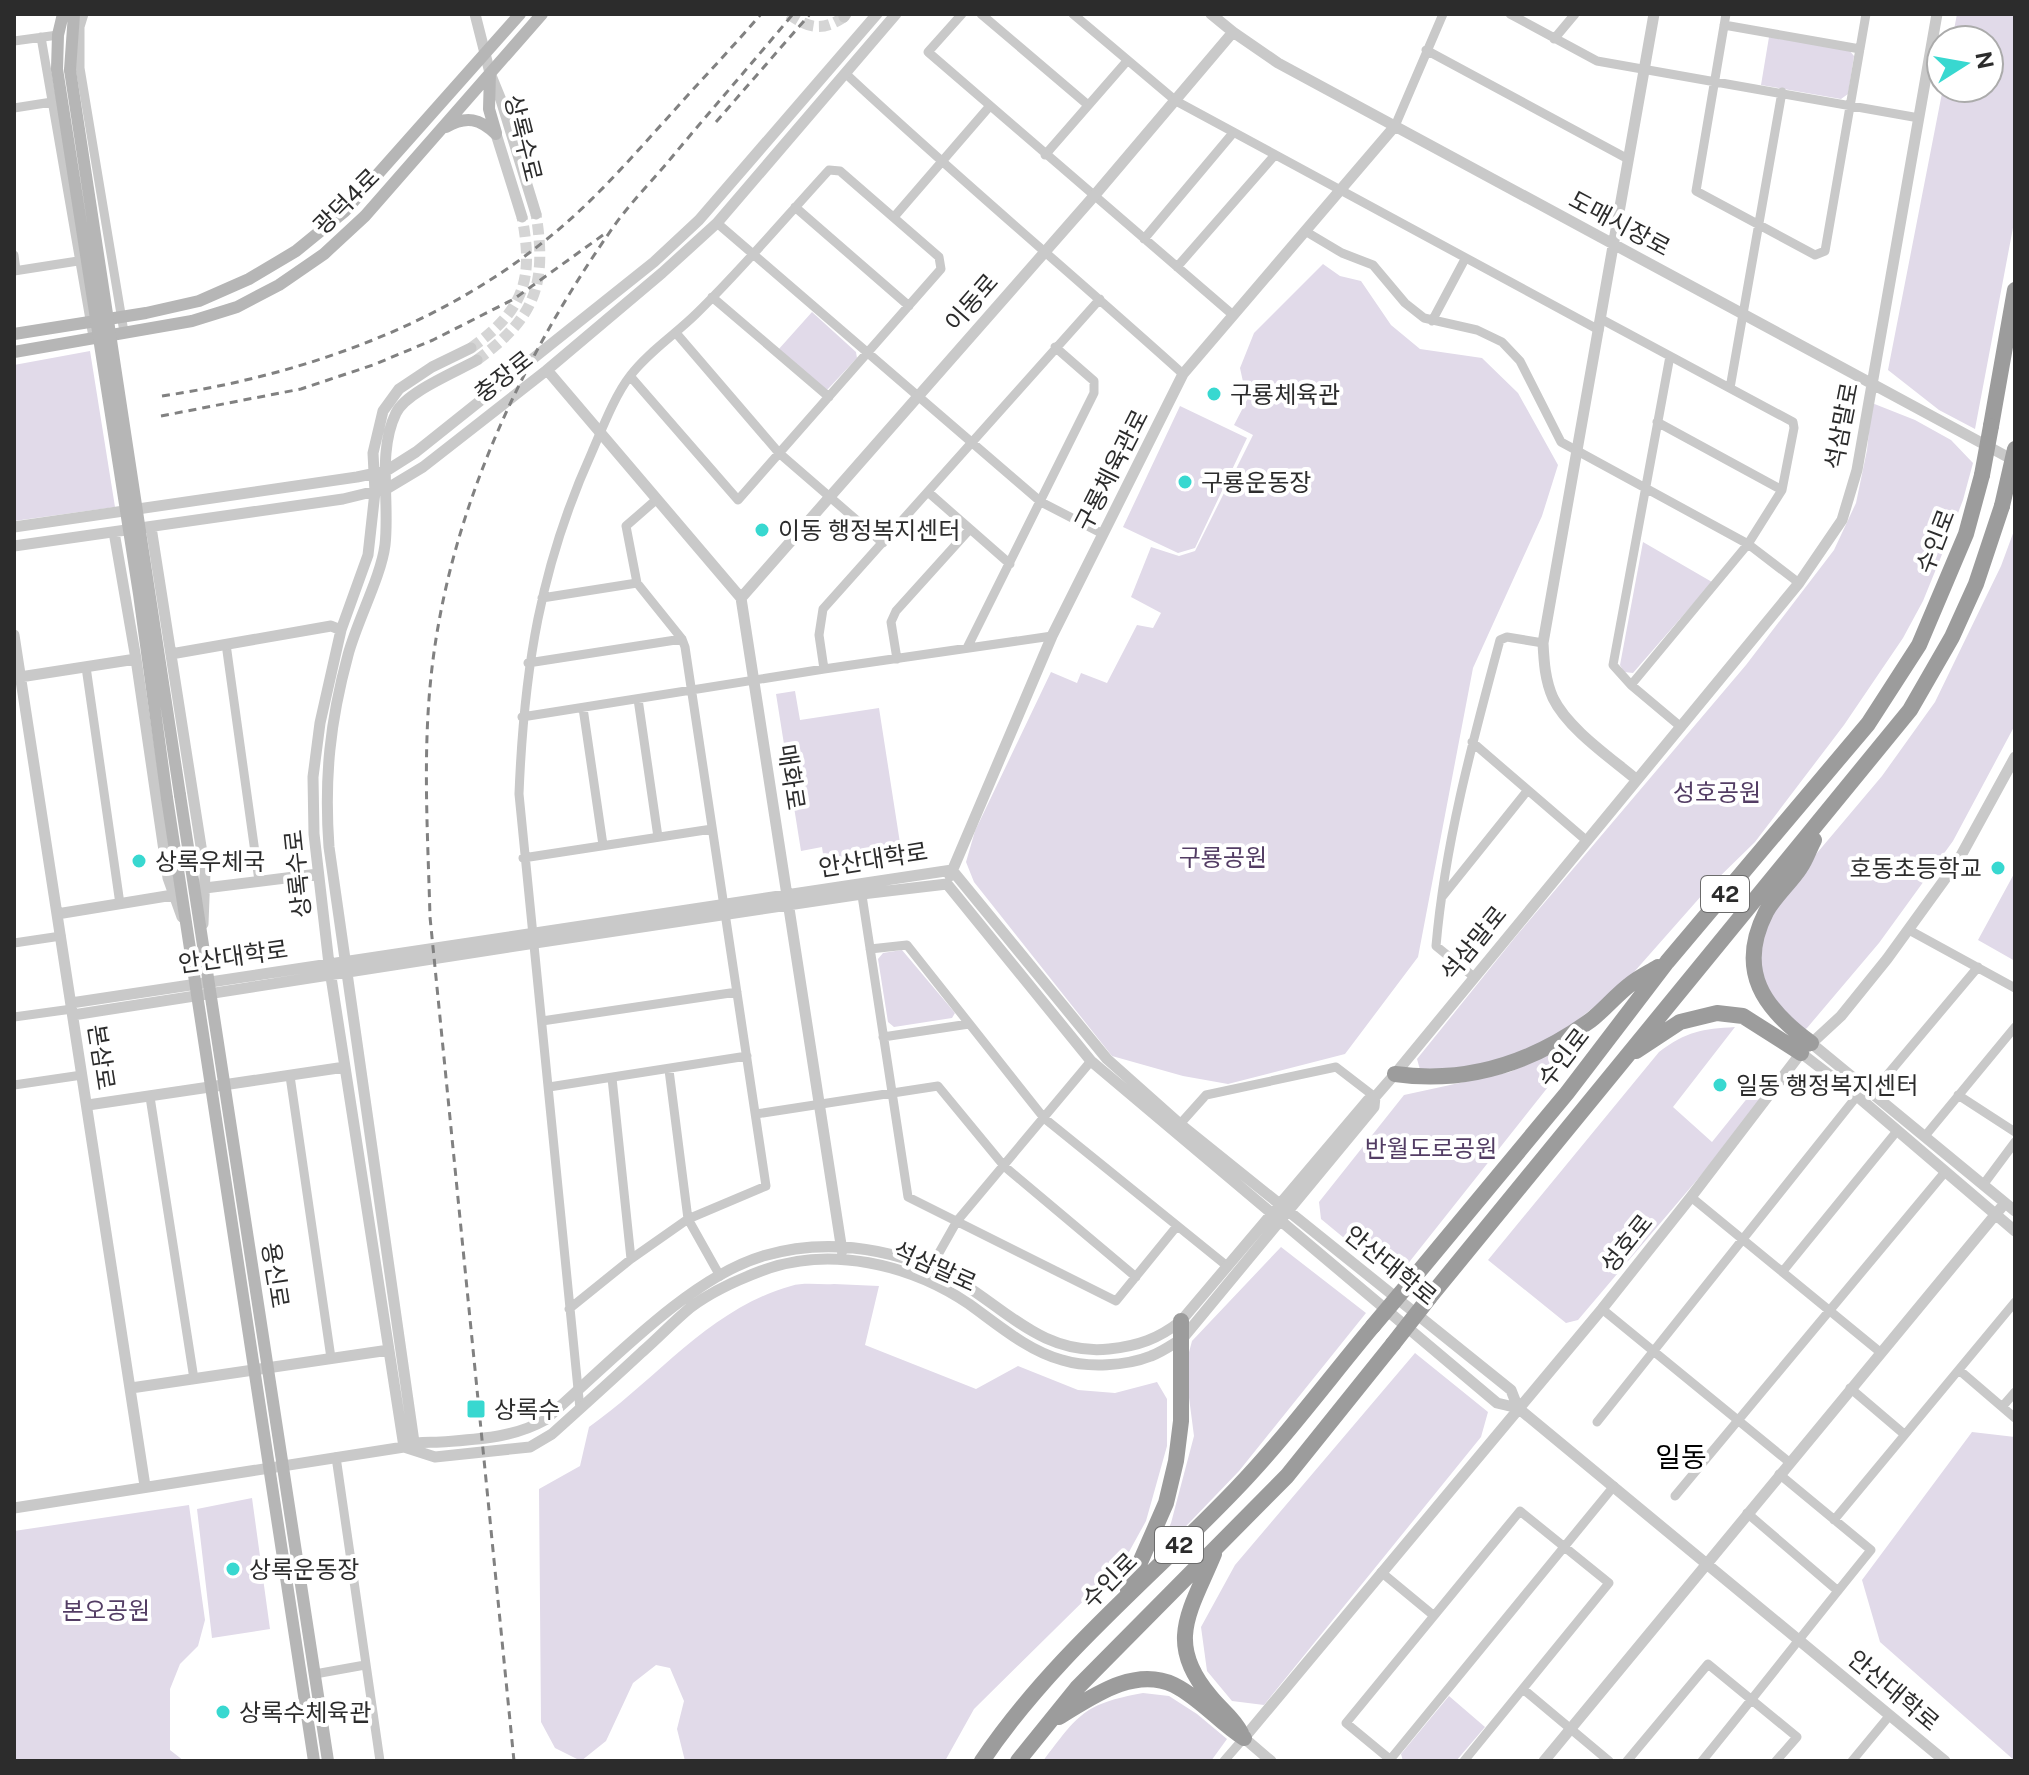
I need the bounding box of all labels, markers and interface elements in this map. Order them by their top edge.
north arrow [1925,24,2005,104]
text: N [1970,49,1999,71]
street label: 상록수로 [500,92,548,184]
street label: 광덕4로 [307,162,385,240]
street label: 도매시장로 [1565,185,1675,261]
street label: 이동로 [939,268,1003,336]
street label: 충장로 [468,345,538,407]
place label: 구룡체육관 [1230,380,1340,408]
street label: 석삼말로 [1819,380,1863,472]
marker: 구룡체육관 [1205,385,1223,403]
street label: 구룡체육관로 [1068,405,1154,535]
place label: 구룡운동장 [1201,468,1311,496]
marker: 구룡운동장 [1176,473,1194,491]
street label: 수인로 [1910,505,1960,577]
place label: 이동 행정복지센터 [778,516,960,544]
marker: 이동 행정복지센터 [753,521,771,539]
street label: 매화로 [773,742,811,812]
park label: 성호공원 [1673,778,1761,806]
street label: 상록수로 [278,829,316,919]
street label: 안산대학로 [816,837,930,881]
park label: 구룡공원 [1179,843,1267,871]
place label: 상록우체국 [155,847,265,875]
marker: 상록우체국 [130,852,148,870]
place label: 호동초등학교 [1850,854,1982,882]
marker: 호동초등학교 [1989,859,2007,877]
road number: 42 [1701,876,1749,912]
street label: 석삼말로 [1434,900,1512,986]
street label: 안산대학로 [176,934,290,978]
street label: 본삼로 [83,1022,121,1092]
street label: 수인로 [1532,1022,1594,1092]
place label: 일동 행정복지센터 [1736,1071,1918,1099]
marker: 일동 행정복지센터 [1711,1076,1729,1094]
park label: 반월도로공원 [1365,1134,1497,1162]
street label: 성호로 [1594,1208,1658,1278]
street label: 안산대학로 [1339,1219,1443,1311]
street label: 석삼말로 [889,1235,981,1297]
street label: 용신로 [257,1240,295,1310]
place label: 상록수 [494,1395,560,1423]
marker: 상록수 [465,1398,487,1420]
district label: 일동 [1655,1440,1707,1473]
road number: 42 [1155,1527,1203,1563]
street label: 수인로 [1076,1547,1142,1613]
place label: 상록운동장 [249,1555,359,1583]
marker: 상록운동장 [224,1560,242,1578]
park label: 본오공원 [62,1596,150,1624]
street label: 안산대학로 [1843,1644,1945,1736]
place label: 상록수체육관 [239,1698,371,1726]
marker: 상록수체육관 [214,1703,232,1721]

